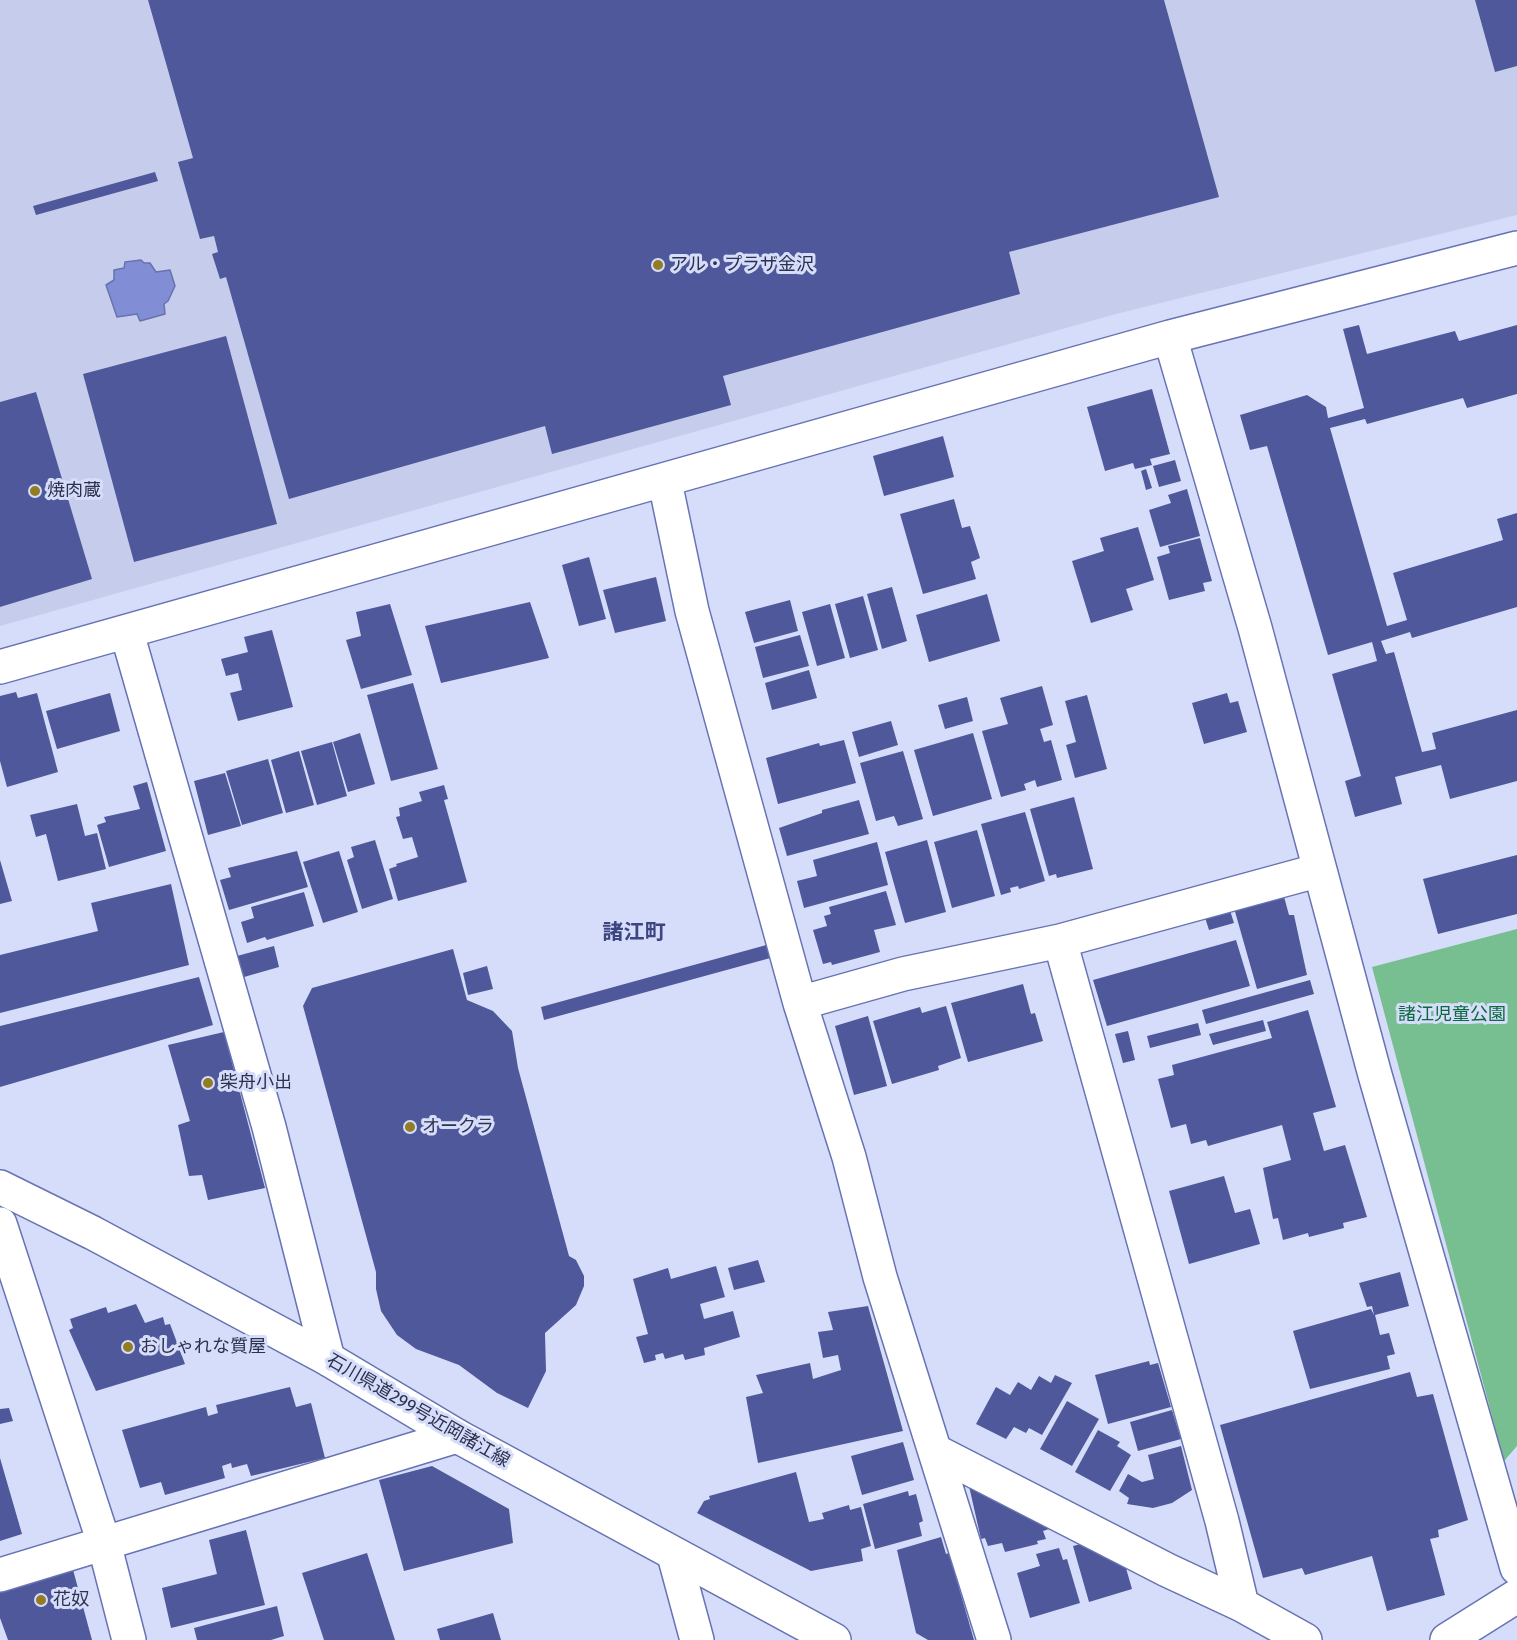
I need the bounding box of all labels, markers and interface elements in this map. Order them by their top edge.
place label: アル・プラザ金沢 [670,254,814,276]
marker: アル・プラザ金沢 [651,258,665,272]
place label: 焼肉蔵 [47,480,101,502]
marker: 焼肉蔵 [28,484,42,498]
district label: 諸江町 [603,920,665,946]
park label: 諸江児童公園 [1398,1004,1506,1026]
place label: 柴舟小出 [220,1072,292,1094]
marker: 柴舟小出 [201,1076,215,1090]
place label: オークラ [422,1116,494,1138]
marker: オークラ [403,1120,417,1134]
place label: おしゃれな質屋 [140,1336,266,1358]
marker: おしゃれな質屋 [121,1340,135,1354]
street label: 石川県道299号近岡諸江線 [323,1350,513,1472]
place label: 花奴 [53,1589,89,1611]
marker: 花奴 [34,1593,48,1607]

